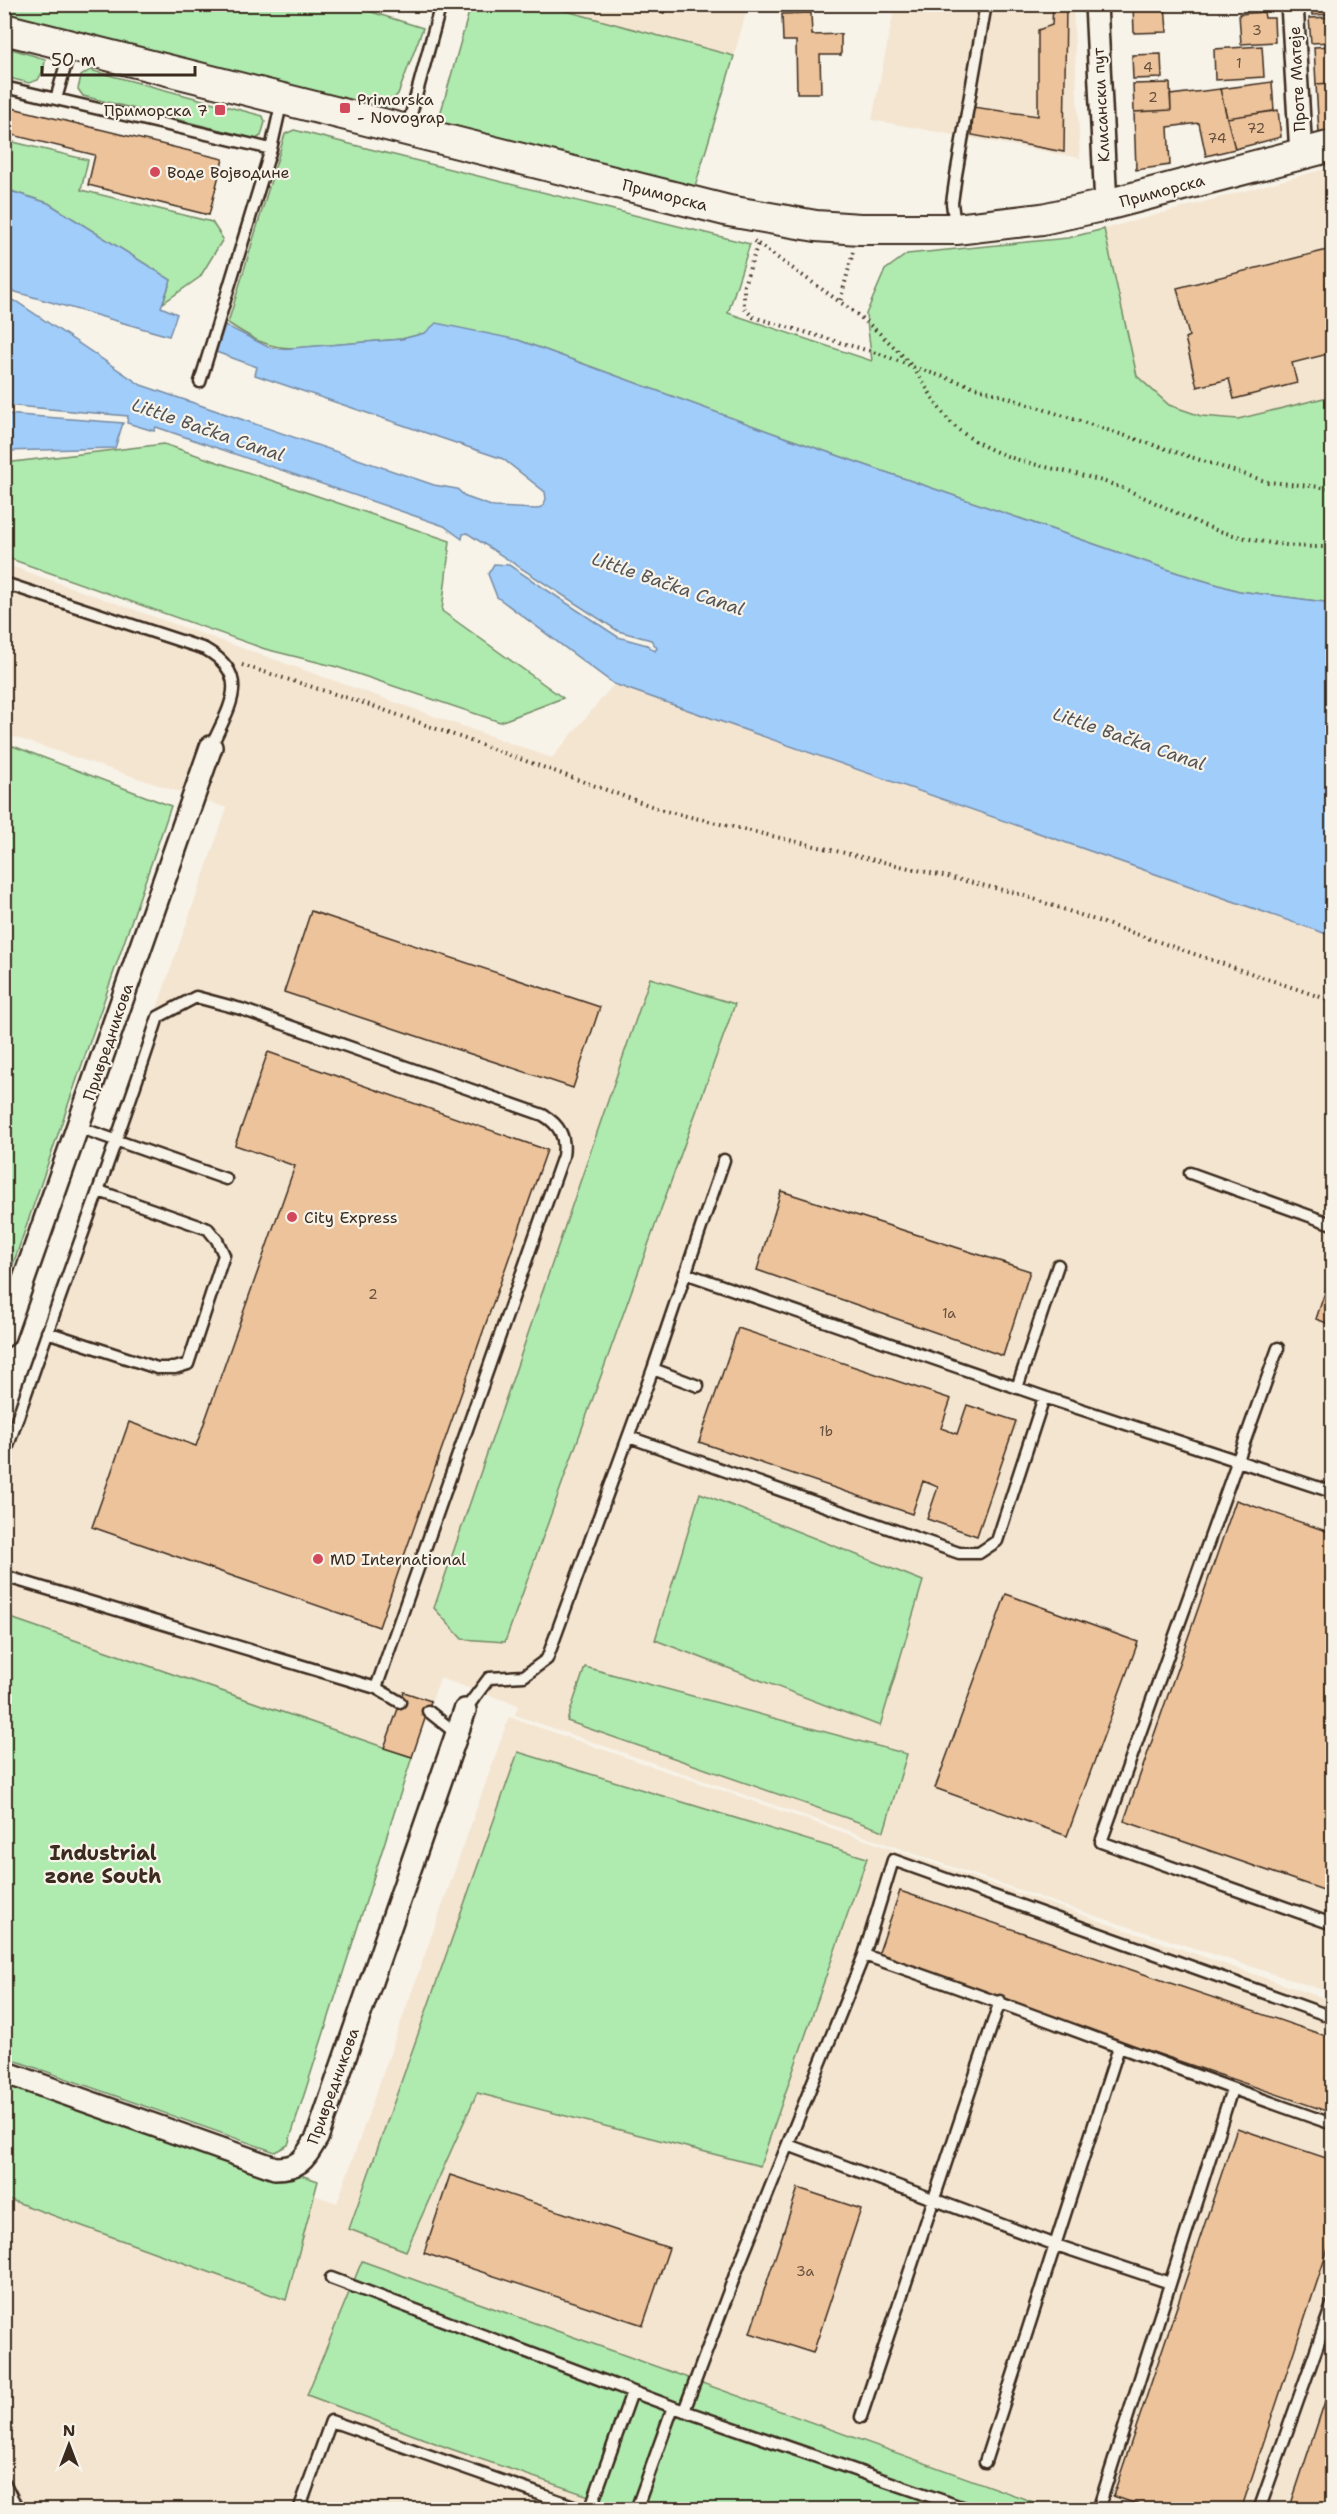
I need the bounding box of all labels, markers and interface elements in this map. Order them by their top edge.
house number: 3 [1252,21,1262,39]
street label: Проте Матеје [1284,26,1310,132]
scale bar [42,39,195,77]
street label: Клисански пут [1087,46,1114,163]
text: 50 m [51,48,96,72]
house number: 1 [1236,54,1242,72]
house number: 4 [1143,58,1153,76]
house number: 2 [1148,88,1158,106]
place label: Primorska - Novograp [357,89,445,128]
place label: Приморска 7 [104,100,208,121]
marker: Primorska - Novograp [338,101,352,115]
marker: Приморска 7 [213,103,227,117]
house number: 72 [1247,119,1265,137]
house number: 74 [1208,129,1227,147]
place label: Воде Војводине [167,162,290,183]
marker: Воде Војводине [148,165,162,179]
street label: Приморска [1117,170,1207,212]
street label: Приморска [620,174,710,216]
water label: Little Bačka Canal [128,393,288,467]
water label: Little Bačka Canal [588,547,748,621]
water label: Little Bačka Canal [1049,702,1209,776]
street label: Привредникова [78,981,138,1103]
place label: City Express [304,1207,398,1228]
marker: City Express [285,1210,299,1224]
house number: 2 [368,1285,378,1303]
house number: 1a [942,1304,956,1322]
house number: 1b [819,1422,833,1440]
place label: MD International [330,1549,466,1570]
marker: MD International [311,1552,325,1566]
district label: Industrial zone South [45,1840,161,1889]
street label: Привредникова [302,2025,364,2147]
house number: 3a [796,2262,814,2280]
north arrow [39,2415,99,2475]
text: N [63,2420,75,2441]

